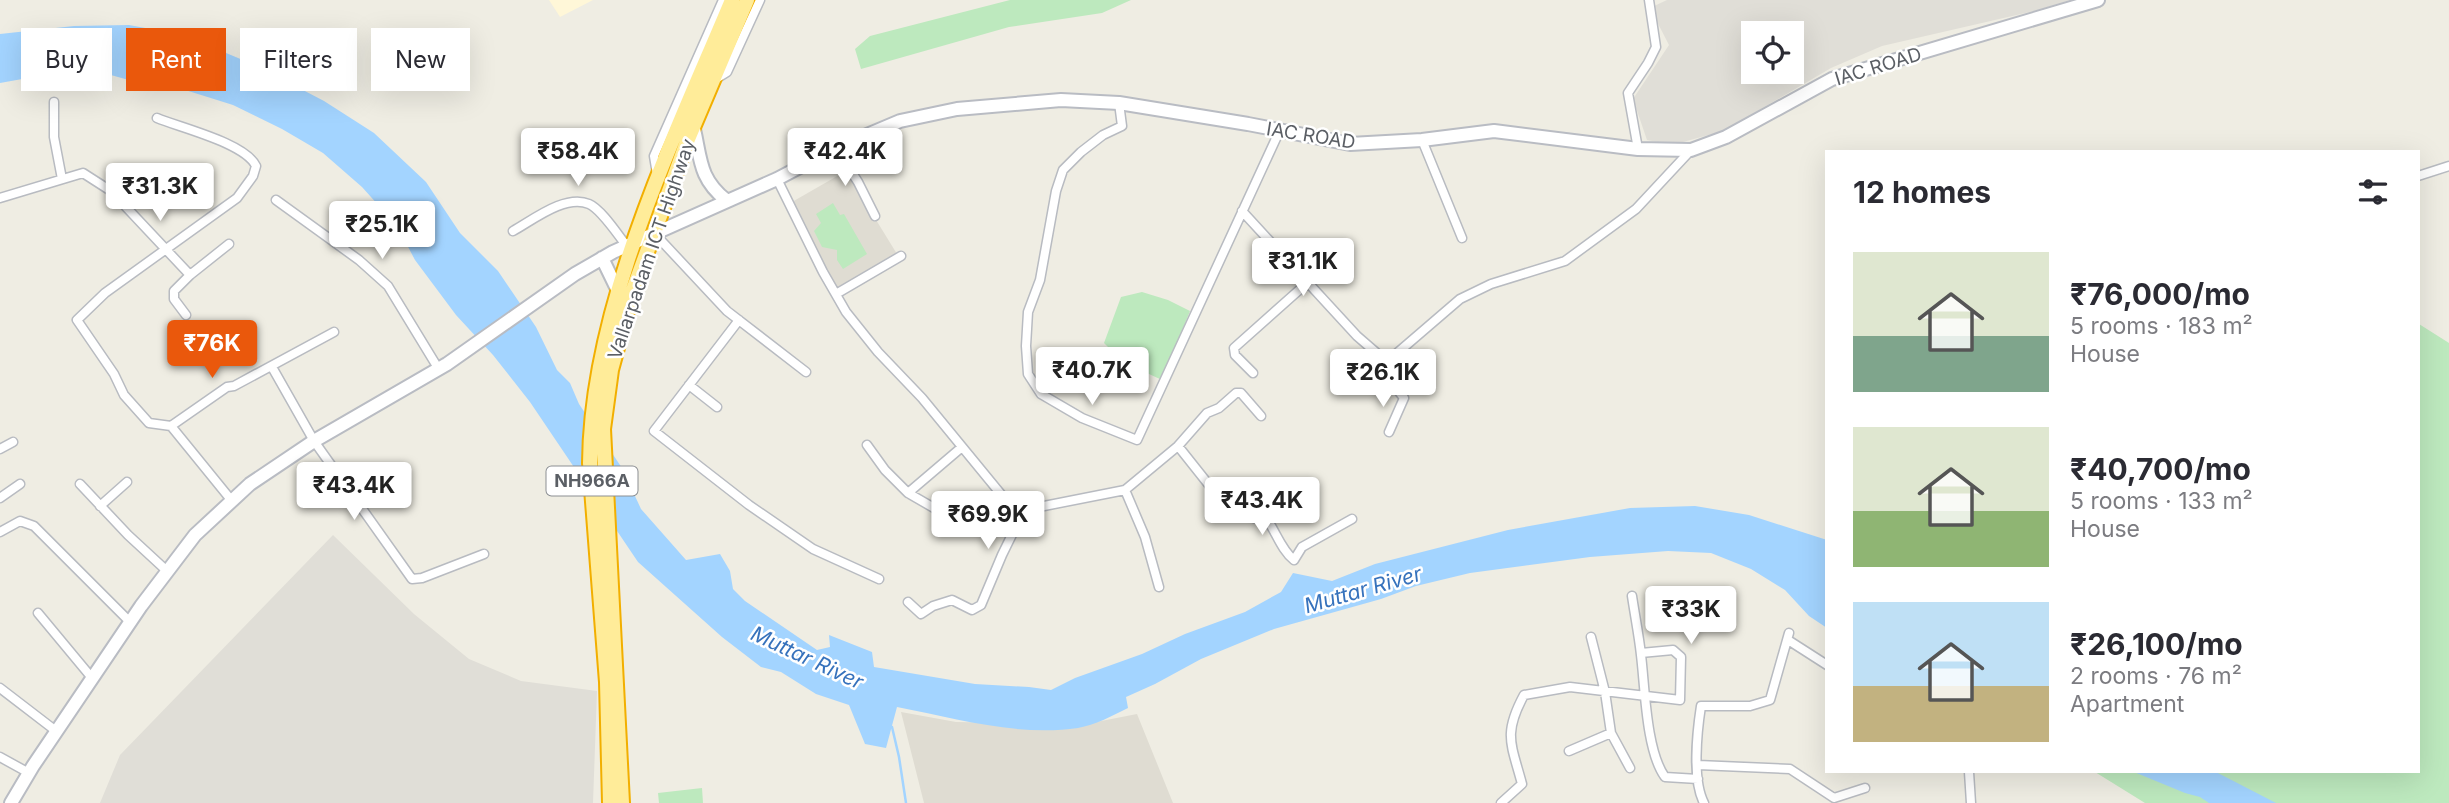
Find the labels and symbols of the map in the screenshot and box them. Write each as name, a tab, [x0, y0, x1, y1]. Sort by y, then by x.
street label: IAC ROAD	[1832, 42, 1924, 91]
street label: IAC ROAD	[1265, 117, 1357, 154]
pin: ₹58.4K	[521, 128, 635, 188]
pin: ₹42.4K	[788, 128, 902, 188]
street label: Vallarpadam ICT Highway	[603, 136, 700, 362]
pin: ₹31.3K	[103, 164, 217, 223]
pin: ₹25.1K	[325, 202, 439, 261]
pin: ₹31.1K	[1246, 238, 1360, 298]
pin: ₹76K	[171, 320, 253, 380]
pin: ₹40.7K	[1035, 348, 1149, 407]
pin: ₹26.1K	[1326, 350, 1440, 409]
pin: ₹43.4K	[297, 462, 411, 522]
road number: NH966A	[546, 466, 638, 495]
pin: ₹43.4K	[1205, 477, 1319, 537]
pin: ₹69.9K	[931, 491, 1045, 551]
water label: Muttar River	[1301, 561, 1426, 618]
pin: ₹33K	[1650, 586, 1732, 646]
water label: Muttar River	[747, 621, 868, 695]

